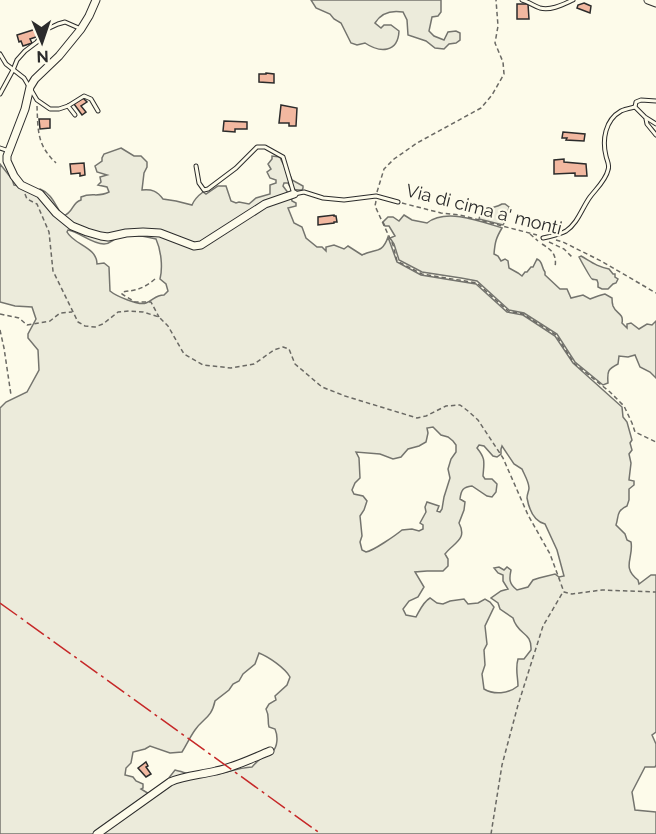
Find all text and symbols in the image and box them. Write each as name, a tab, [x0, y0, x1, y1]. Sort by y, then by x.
north arrow	[12, 12, 72, 72]
text: N	[36, 47, 49, 66]
street label: Via di cima a' monti	[404, 179, 564, 239]

